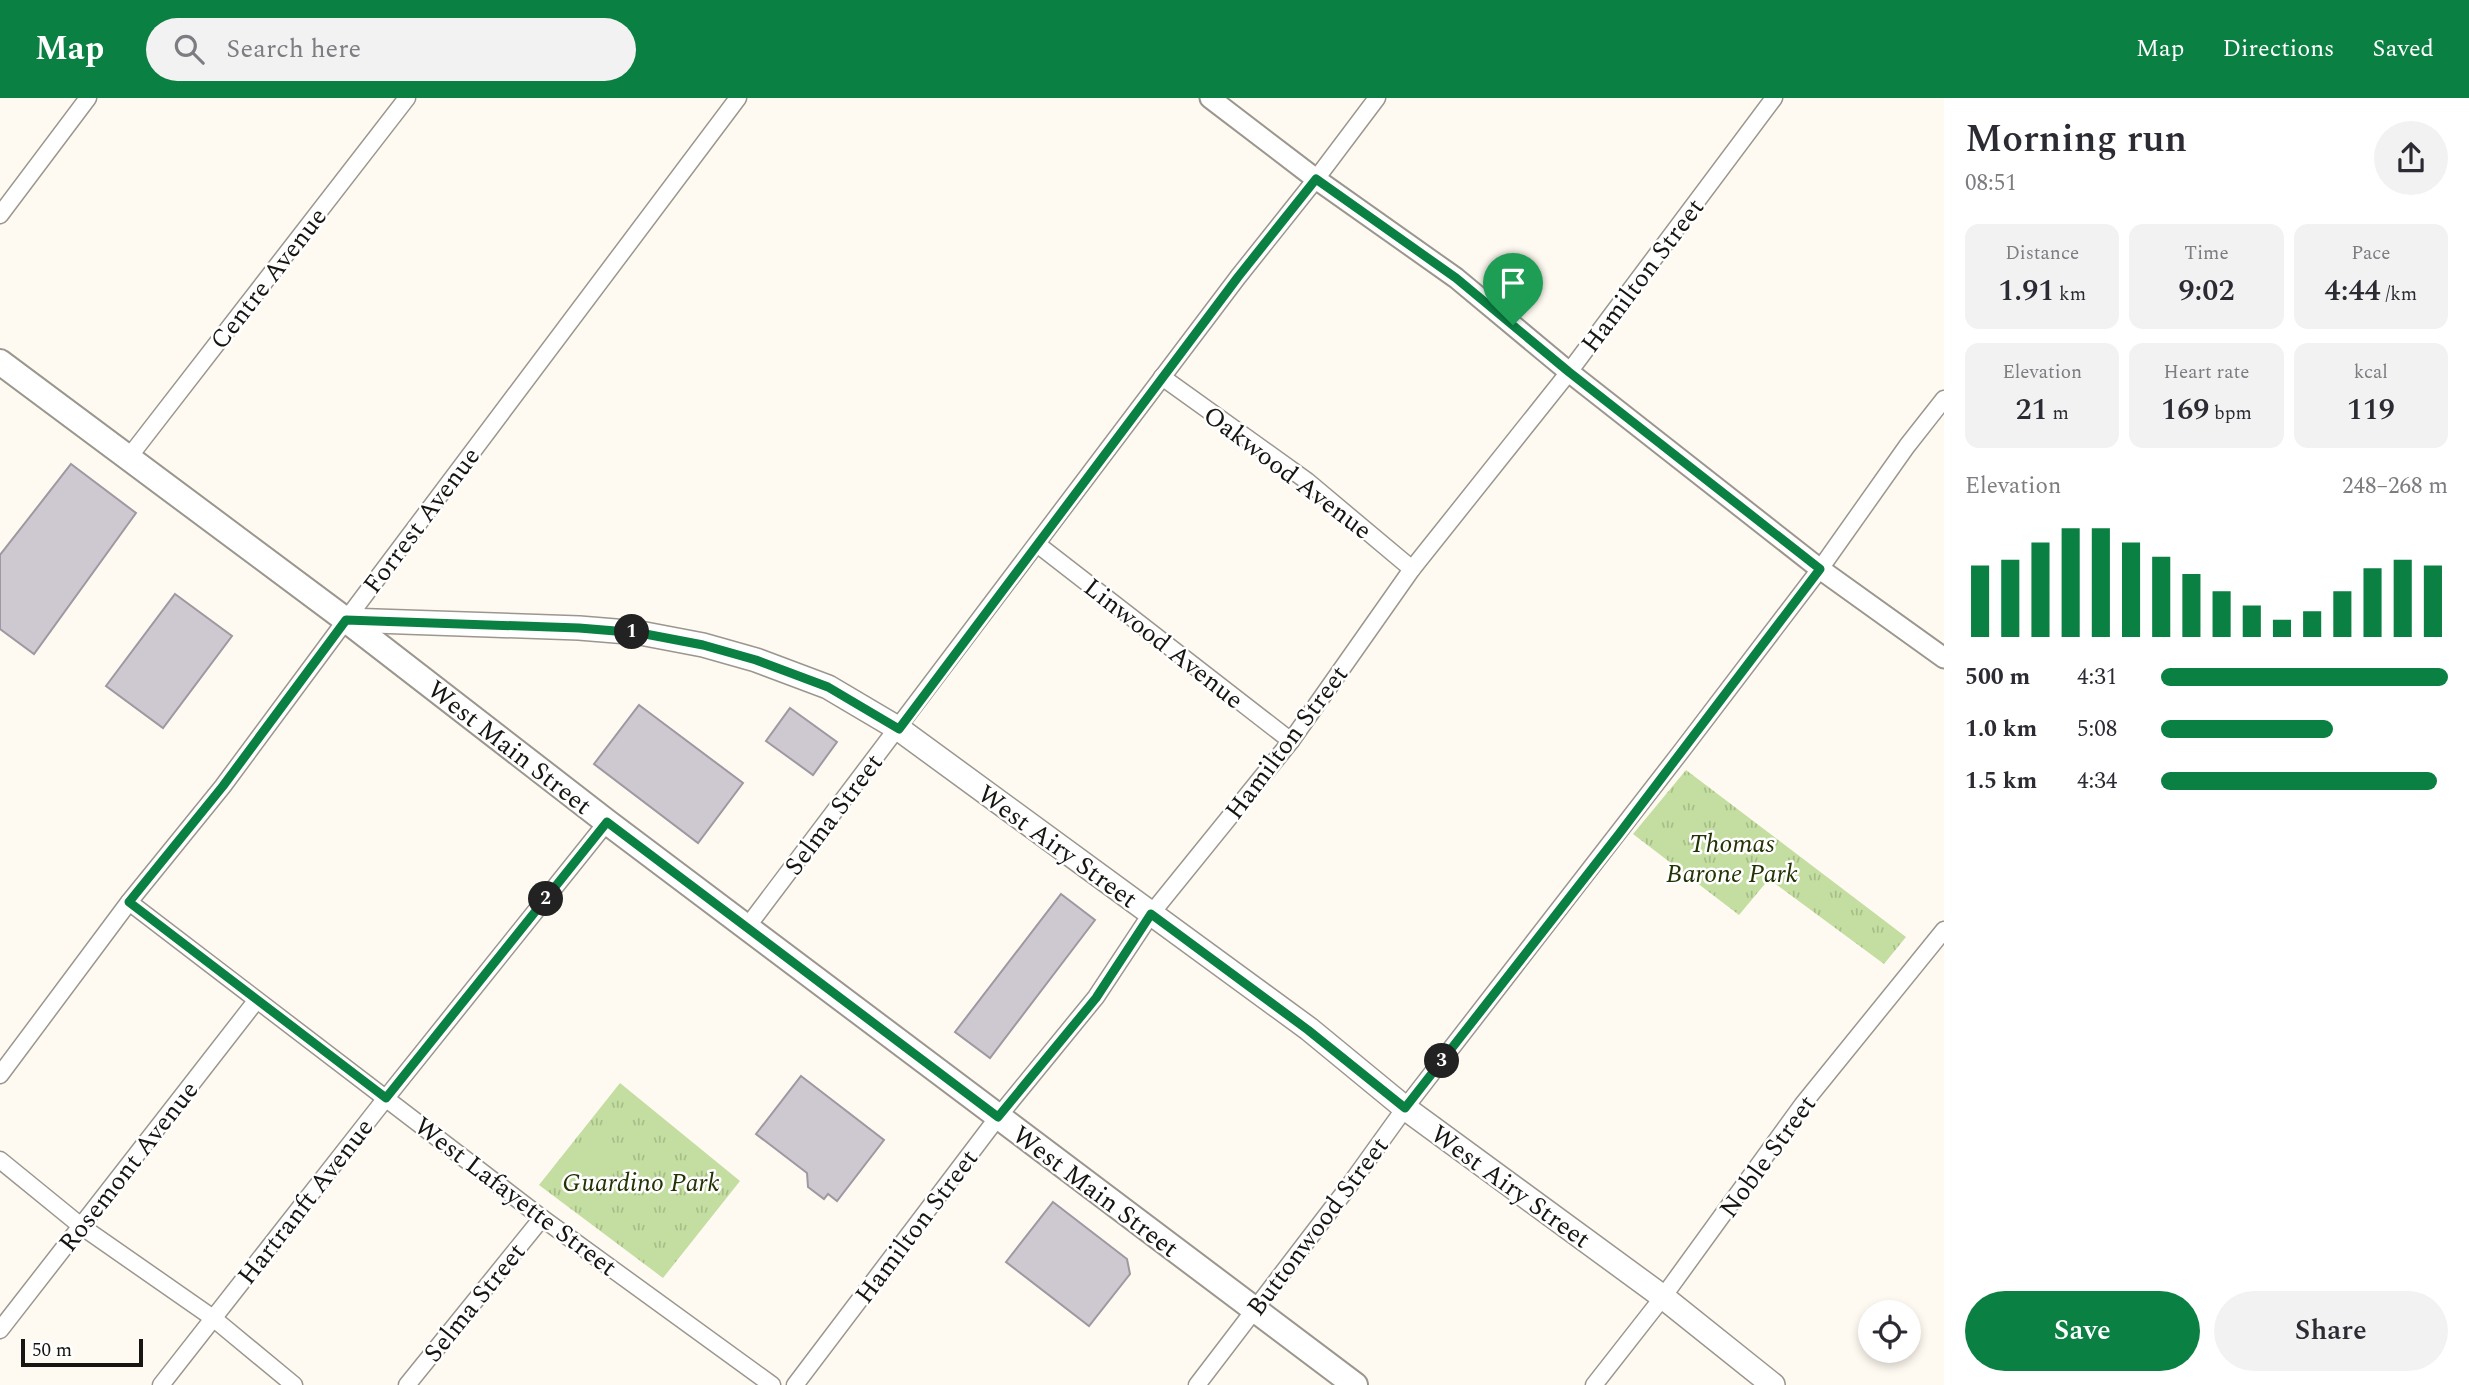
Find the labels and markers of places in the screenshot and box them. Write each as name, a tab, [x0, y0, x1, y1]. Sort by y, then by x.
pin	[1483, 253, 1543, 325]
pin: 1	[614, 614, 650, 650]
pin: 2	[528, 882, 564, 916]
pin: 3	[1424, 1044, 1460, 1079]

